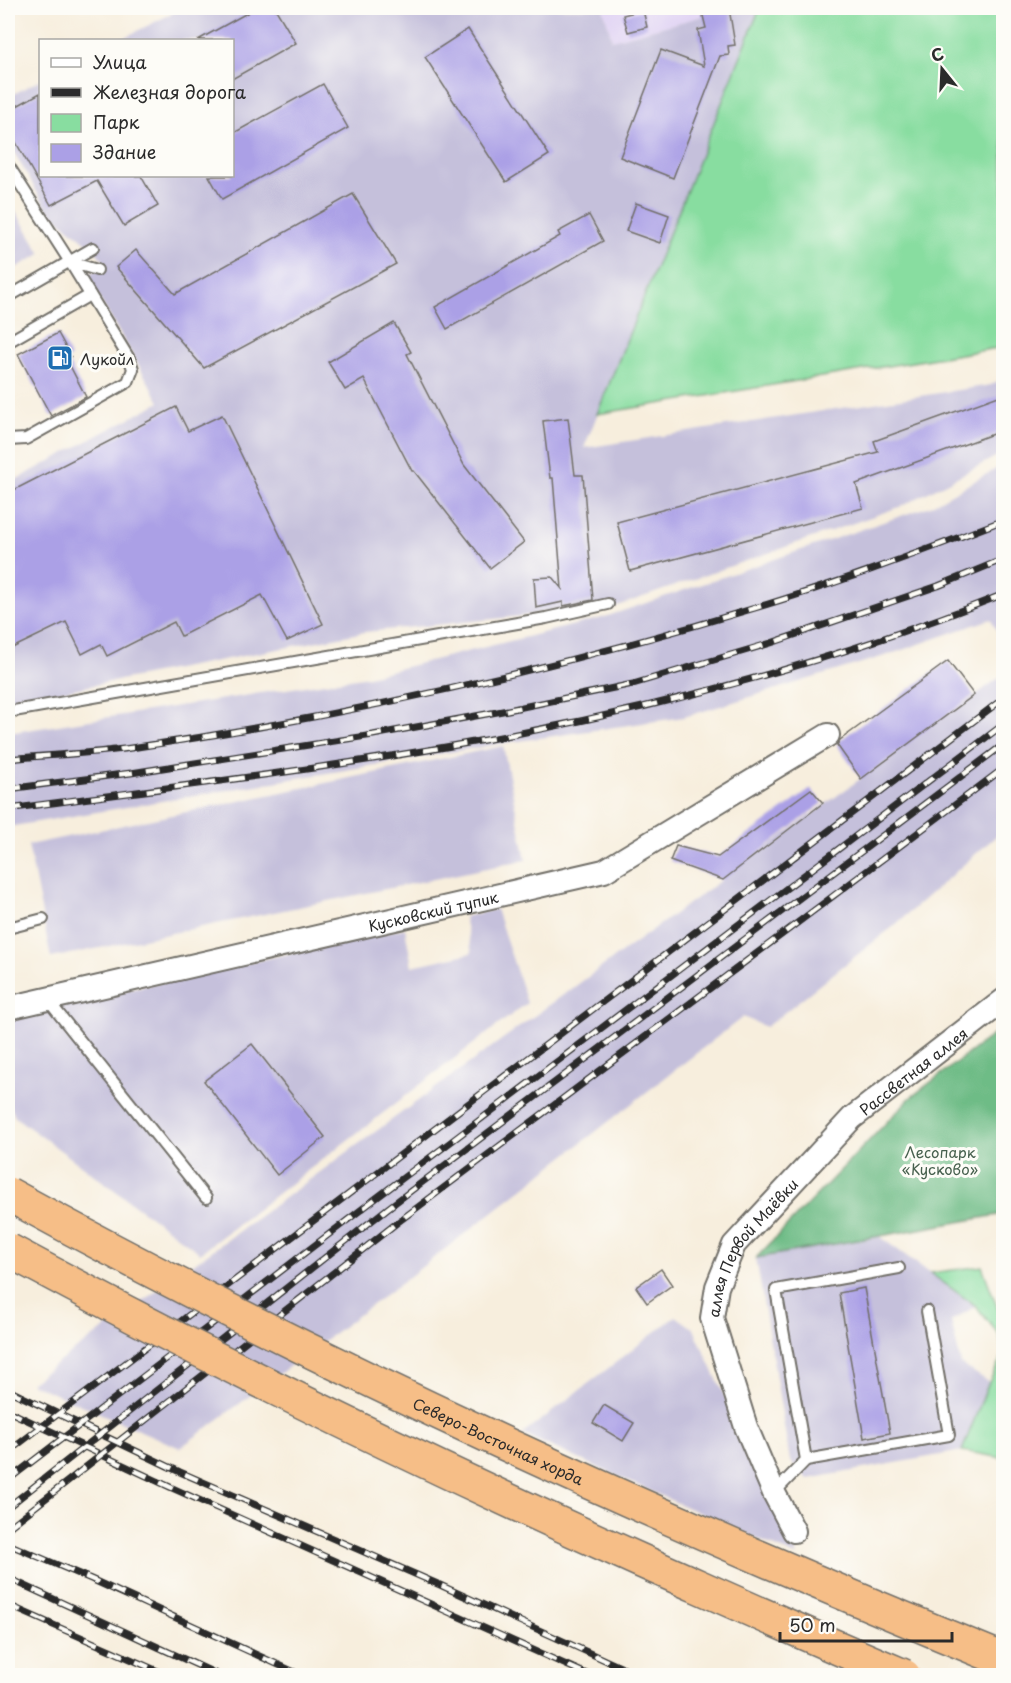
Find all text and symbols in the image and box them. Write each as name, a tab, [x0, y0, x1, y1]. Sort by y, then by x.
legend	[39, 39, 234, 177]
north arrow	[912, 39, 972, 99]
text: С	[928, 41, 946, 67]
text: Улица	[93, 48, 147, 75]
text: Железная дорога	[93, 78, 247, 105]
text: Парк	[93, 108, 140, 135]
text: Здание	[93, 138, 156, 165]
fuel station icon: Лукойл	[45, 343, 75, 373]
place label: Лукойл	[80, 347, 134, 370]
street label: Кусковский тупик	[366, 884, 500, 936]
street label: Рассветная аллея	[854, 1021, 972, 1120]
park label: Лесопарк «Кусково»	[902, 1140, 979, 1180]
street label: аллея Первой Маёвки	[701, 1172, 803, 1319]
street label: Северо-Восточная хорда	[409, 1391, 588, 1490]
scale bar	[780, 1605, 952, 1643]
text: 50 m	[789, 1611, 836, 1638]

